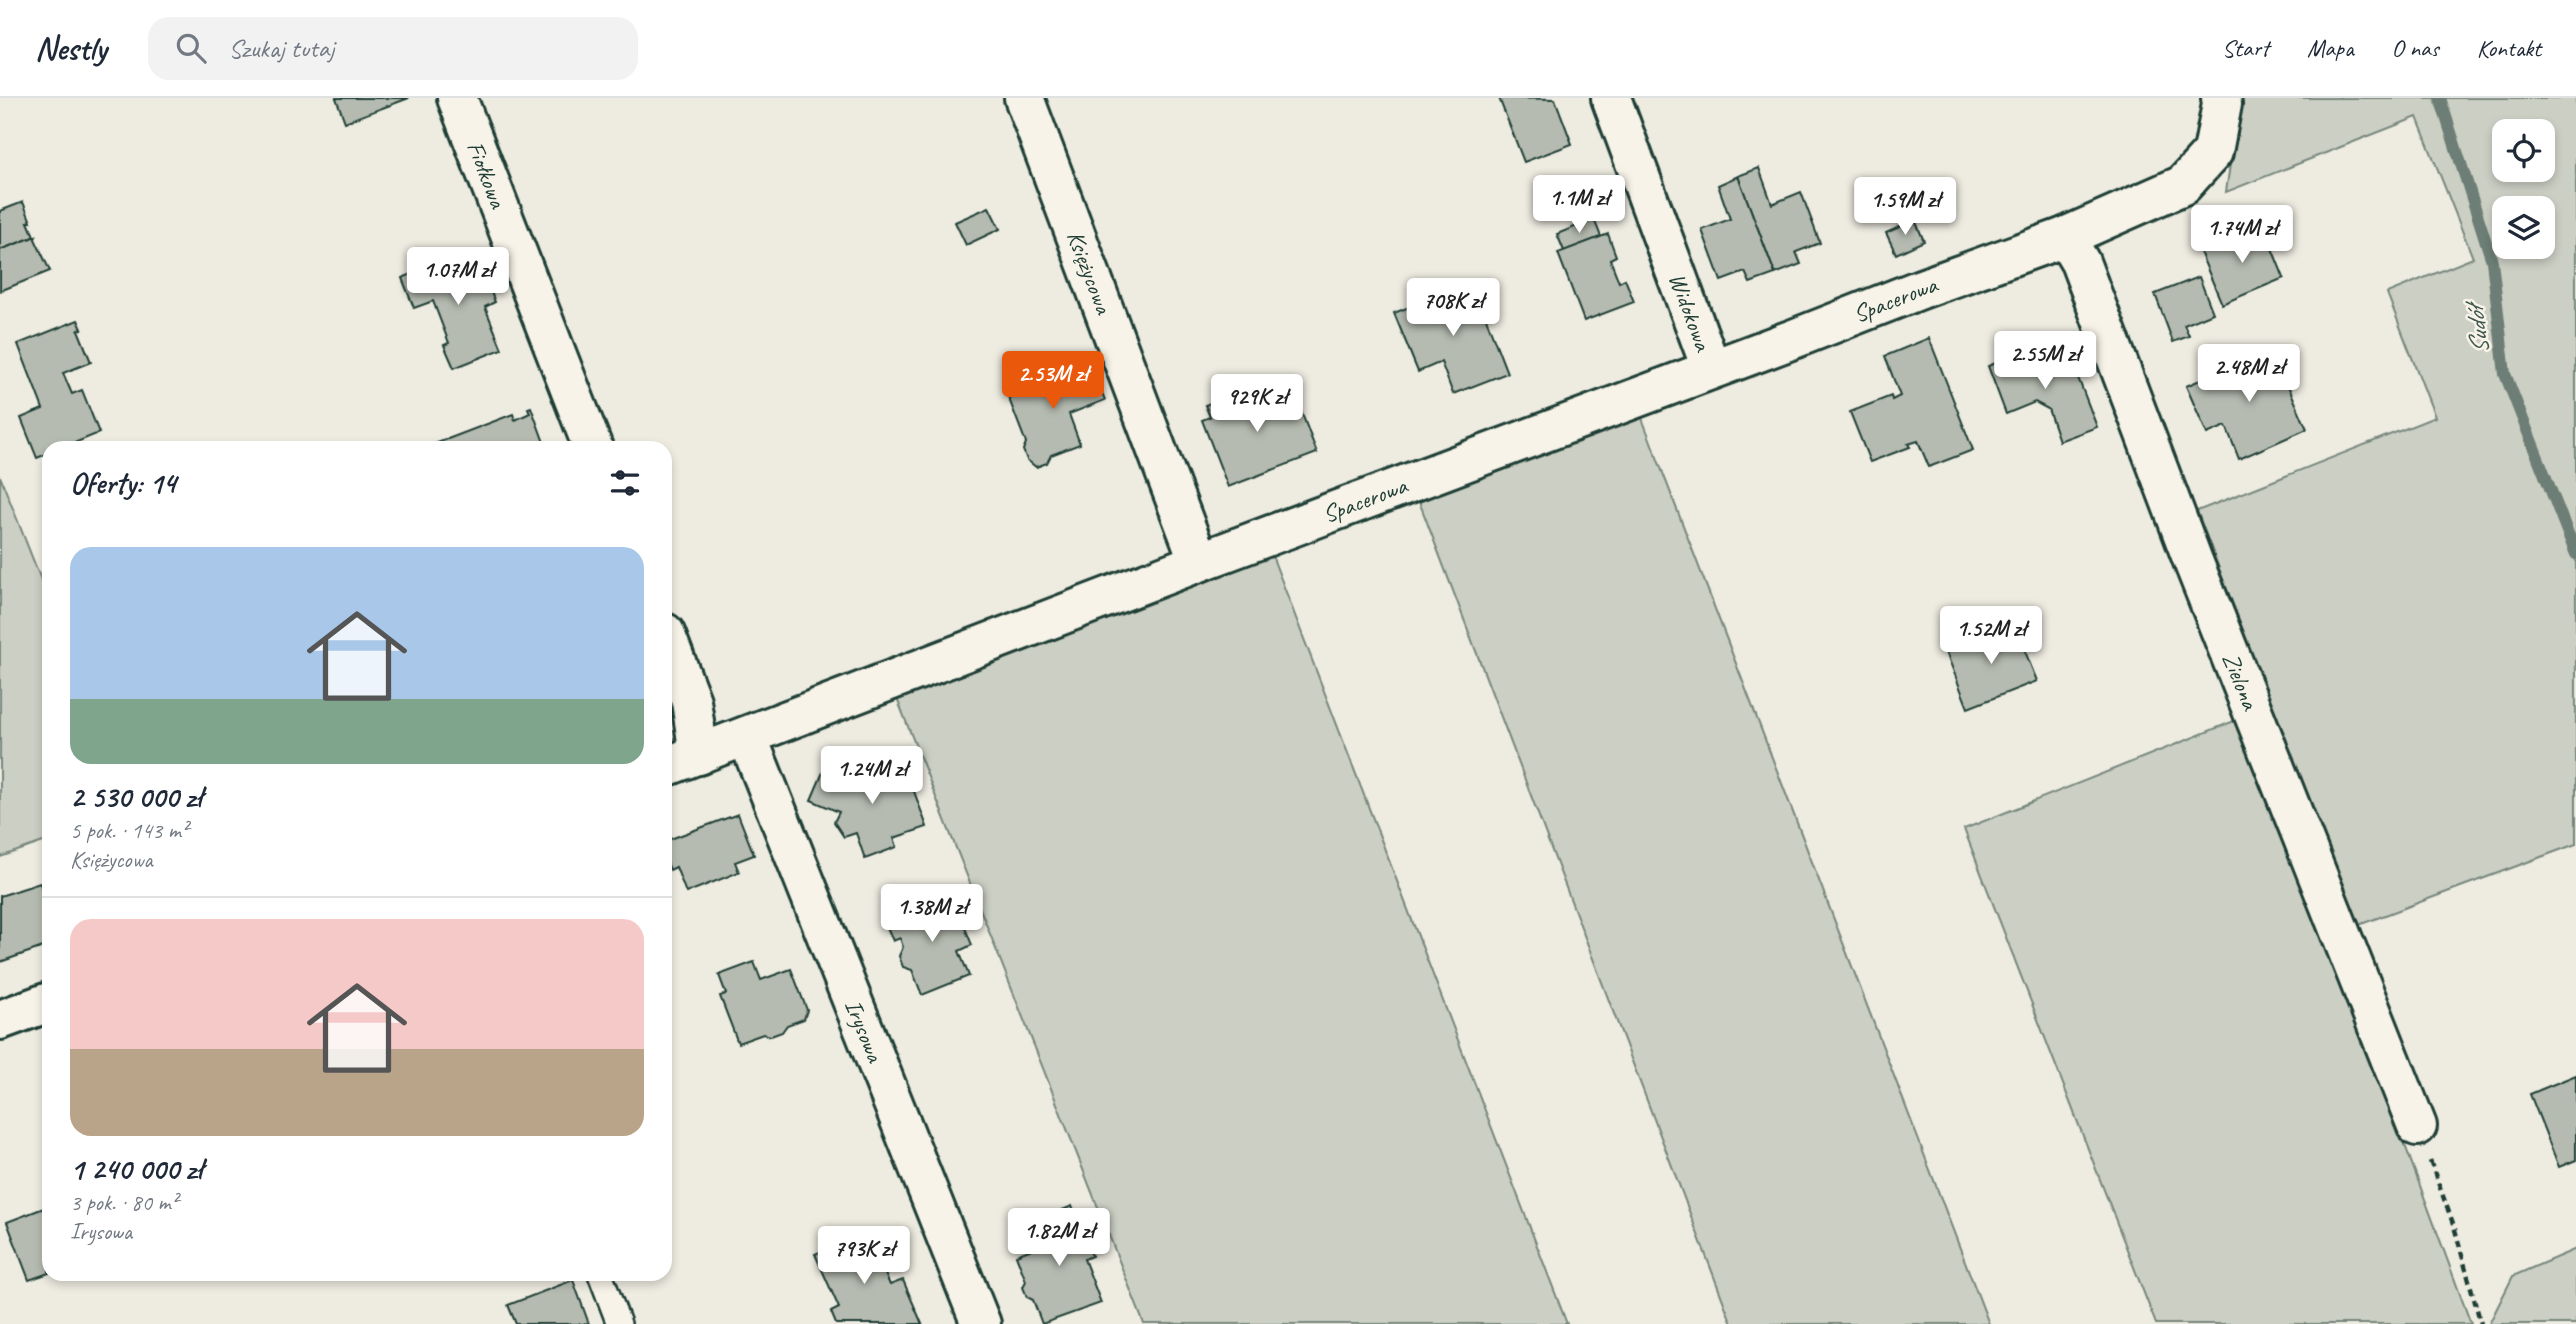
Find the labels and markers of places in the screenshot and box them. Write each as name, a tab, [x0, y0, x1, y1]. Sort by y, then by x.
pin: 1.1M zł	[1514, 176, 1644, 235]
pin: 1.59M zł	[1833, 178, 1977, 237]
pin: 1.74M zł	[2170, 206, 2314, 265]
pin: 1.07M zł	[386, 248, 530, 307]
pin: 708K zł	[1388, 278, 1518, 338]
pin: 2.55M zł	[1973, 331, 2117, 391]
pin: 2.48M zł	[2177, 344, 2321, 404]
pin: 2.53M zł	[981, 352, 1125, 411]
pin: 929K zł	[1192, 374, 1322, 434]
pin: 1.52M zł	[1919, 606, 2063, 666]
pin: 1.24M zł	[800, 746, 944, 806]
pin: 1.38M zł	[860, 884, 1004, 944]
pin: 1.82M zł	[987, 1208, 1131, 1268]
pin: 793K zł	[799, 1226, 929, 1286]

